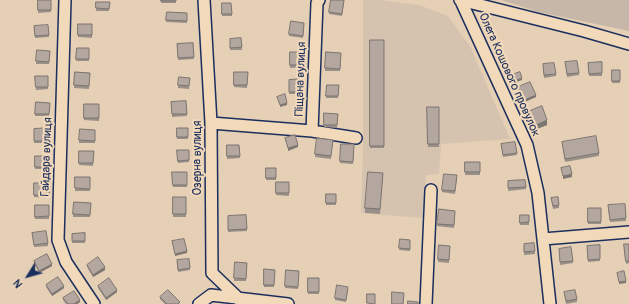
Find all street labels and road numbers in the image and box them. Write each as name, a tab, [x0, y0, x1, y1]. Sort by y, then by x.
street label: Олега Кошового провулок	[475, 11, 543, 139]
street label: Піщана вулиця	[293, 41, 309, 117]
street label: Гайдара вулиця	[38, 117, 56, 197]
street label: Озерна вулиця	[191, 121, 205, 195]

